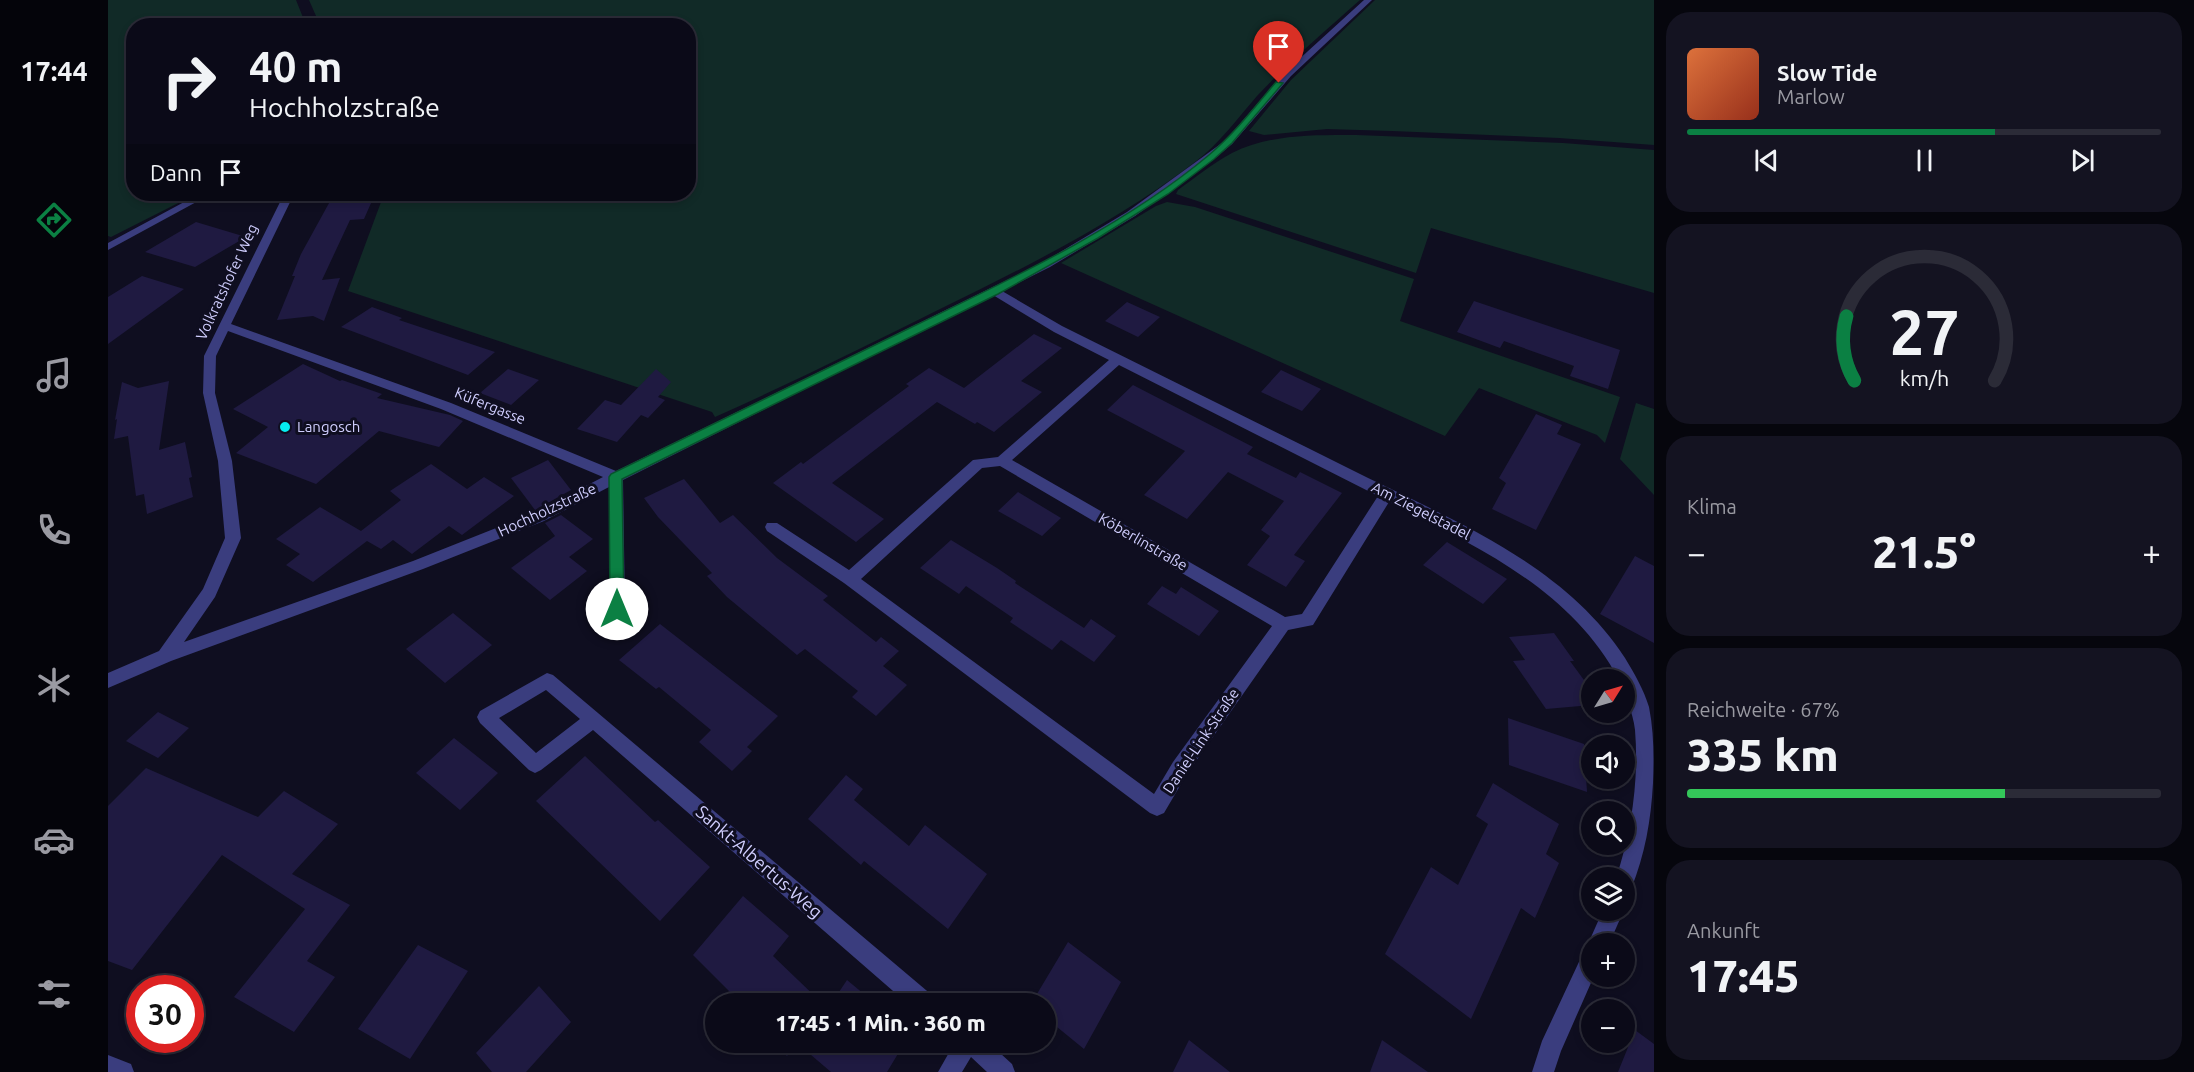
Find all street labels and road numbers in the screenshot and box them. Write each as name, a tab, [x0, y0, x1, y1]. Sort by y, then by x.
street label: Volkratshofer Weg	[192, 221, 261, 342]
street label: Küfergasse	[452, 384, 528, 427]
street label: Am Ziegelstadel	[1369, 478, 1474, 543]
street label: Hochholzstraße	[495, 479, 598, 540]
street label: Köberlinstraße	[1096, 509, 1191, 574]
street label: Daniel-Link-Straße	[1159, 685, 1242, 796]
street label: Sankt-Albertus-Weg	[692, 801, 827, 921]

